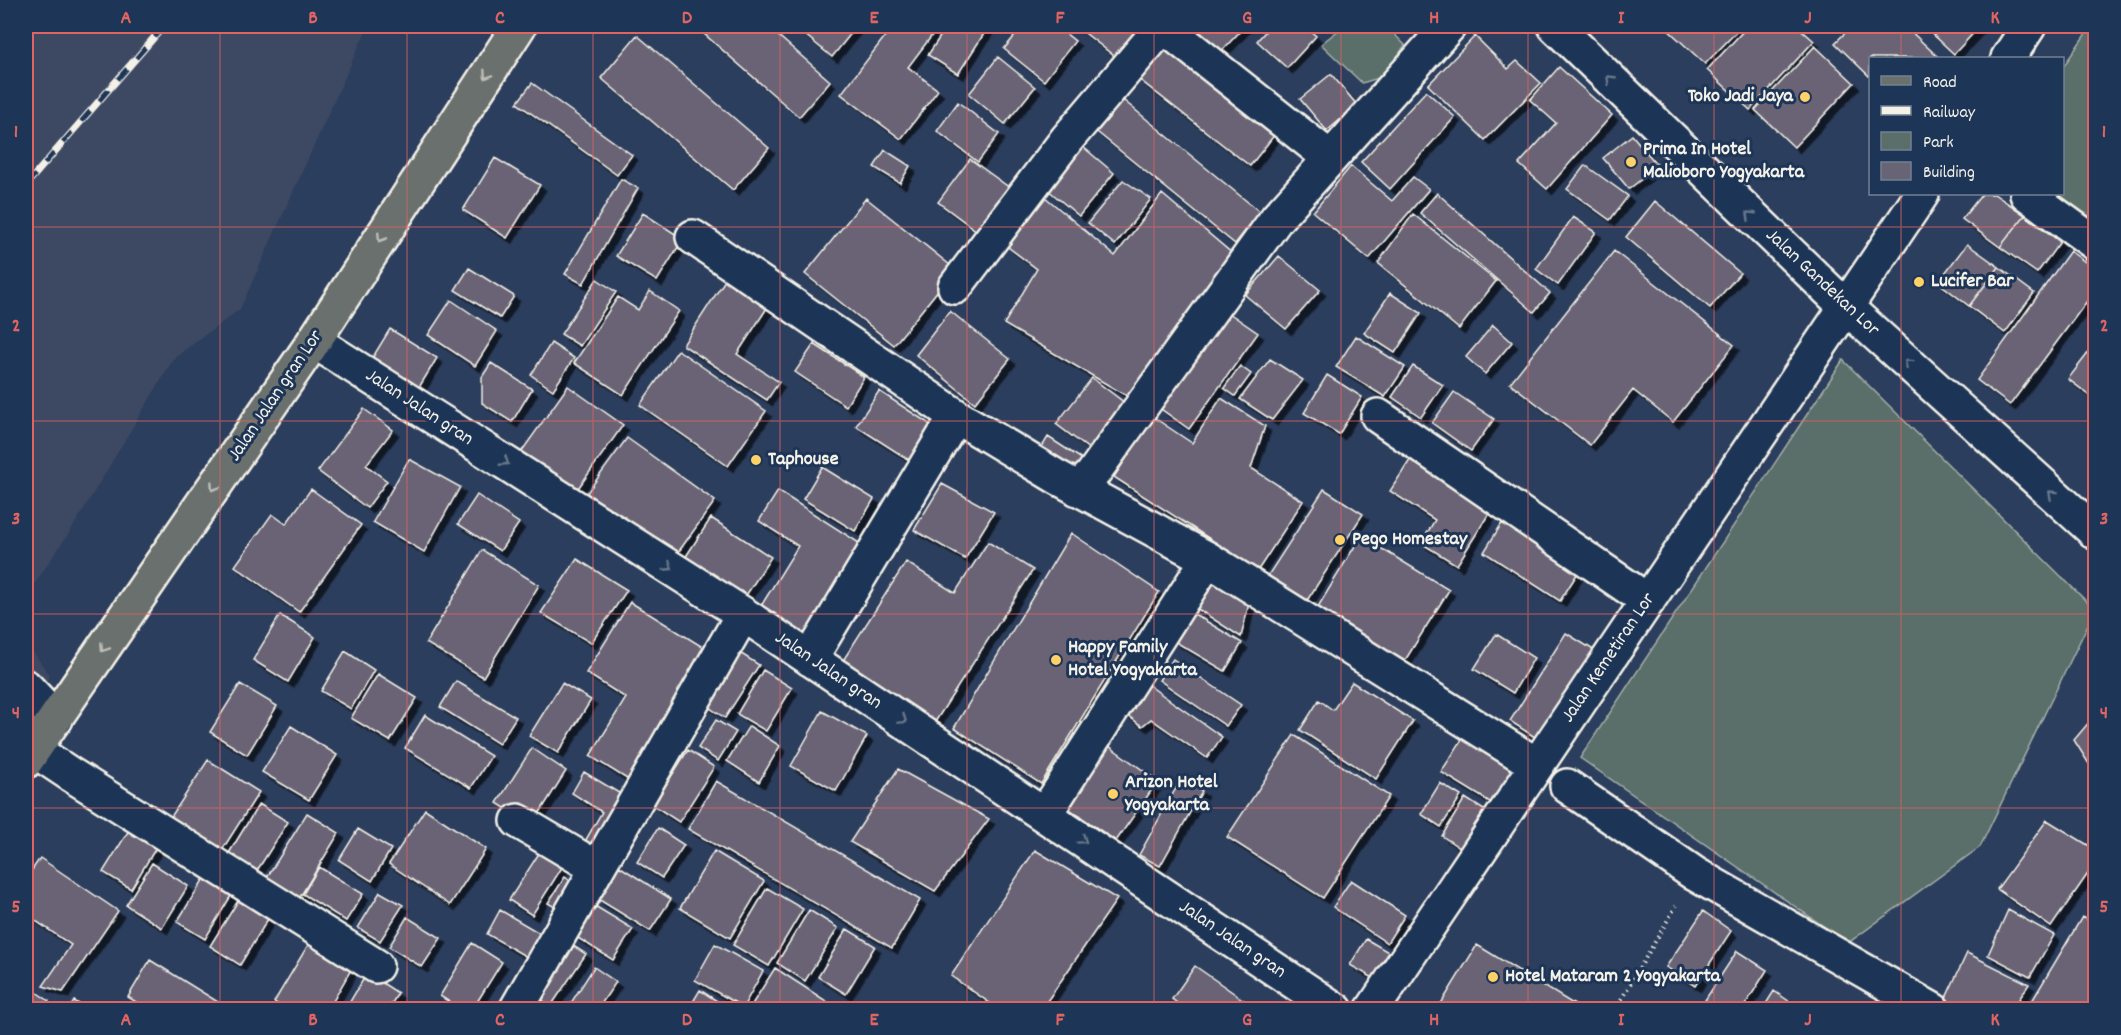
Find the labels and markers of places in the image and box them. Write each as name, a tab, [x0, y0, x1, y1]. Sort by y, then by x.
place label: Toko Jadi Jaya	[1688, 83, 1794, 111]
marker: Toko Jadi Jaya	[1798, 90, 1812, 104]
place label: Prima In Hotel Malioboro Yogyakarta	[1643, 136, 1805, 187]
marker: Prima In Hotel Malioboro Yogyakarta	[1624, 155, 1638, 169]
place label: Lucifer Bar	[1931, 268, 2014, 296]
marker: Lucifer Bar	[1912, 275, 1926, 289]
place label: Taphouse	[768, 446, 839, 474]
marker: Taphouse	[749, 453, 763, 467]
place label: Pego Homestay	[1352, 526, 1468, 554]
marker: Pego Homestay	[1333, 533, 1347, 547]
place label: Happy Family Hotel Yogyakarta	[1068, 634, 1197, 685]
marker: Happy Family Hotel Yogyakarta	[1049, 653, 1063, 667]
place label: Arizon Hotel Yogyakarta	[1124, 769, 1218, 820]
marker: Arizon Hotel Yogyakarta	[1106, 787, 1120, 801]
place label: Hotel Mataram 2 Yogyakarta	[1505, 963, 1721, 991]
marker: Hotel Mataram 2 Yogyakarta	[1486, 970, 1500, 984]

